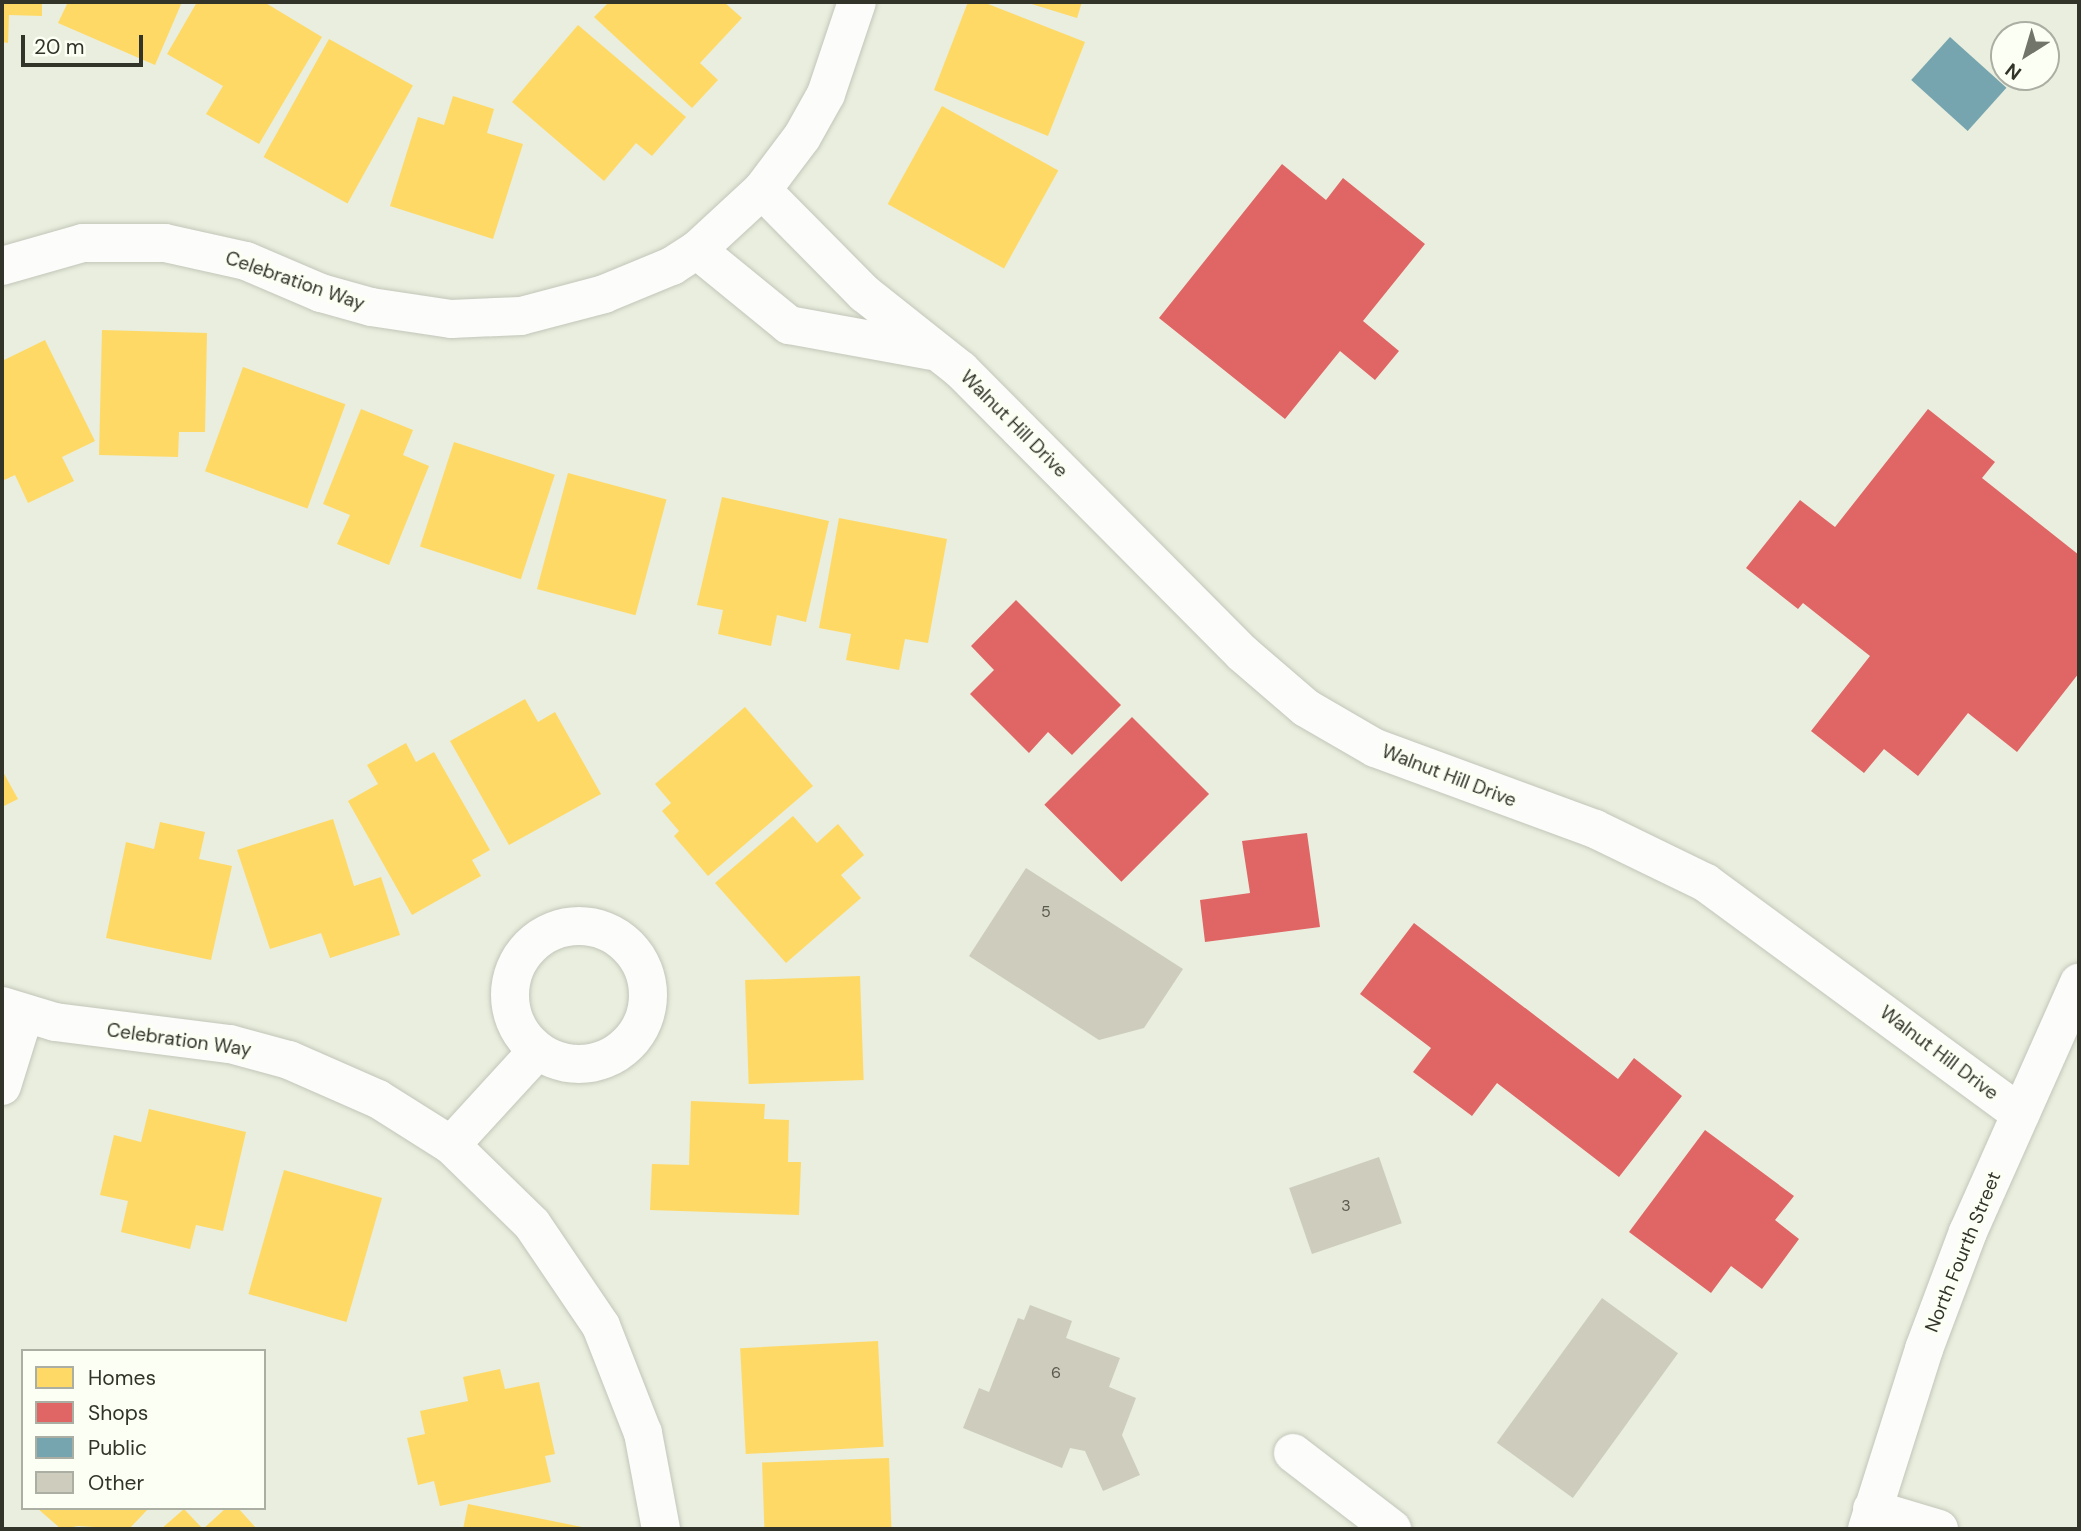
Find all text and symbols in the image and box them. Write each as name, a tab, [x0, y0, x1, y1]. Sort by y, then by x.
scale bar	[24, 21, 147, 65]
north arrow	[1990, 21, 2060, 91]
text: 20 m	[34, 33, 85, 61]
text: N	[2000, 57, 2026, 86]
street label: Celebration Way	[222, 246, 368, 316]
street label: Walnut Hill Drive	[956, 366, 1072, 482]
street label: Walnut Hill Drive	[1378, 740, 1520, 812]
house number: 5	[1041, 902, 1051, 922]
street label: Walnut Hill Drive	[1875, 1001, 2003, 1105]
street label: Celebration Way	[105, 1019, 253, 1061]
street label: North Fourth Street	[1920, 1168, 2006, 1336]
house number: 3	[1341, 1196, 1351, 1216]
legend	[21, 1349, 266, 1510]
house number: 6	[1051, 1363, 1061, 1383]
text: Homes	[88, 1364, 156, 1392]
text: Shops	[88, 1399, 148, 1427]
text: Public	[88, 1434, 147, 1462]
text: Other	[88, 1469, 144, 1497]

